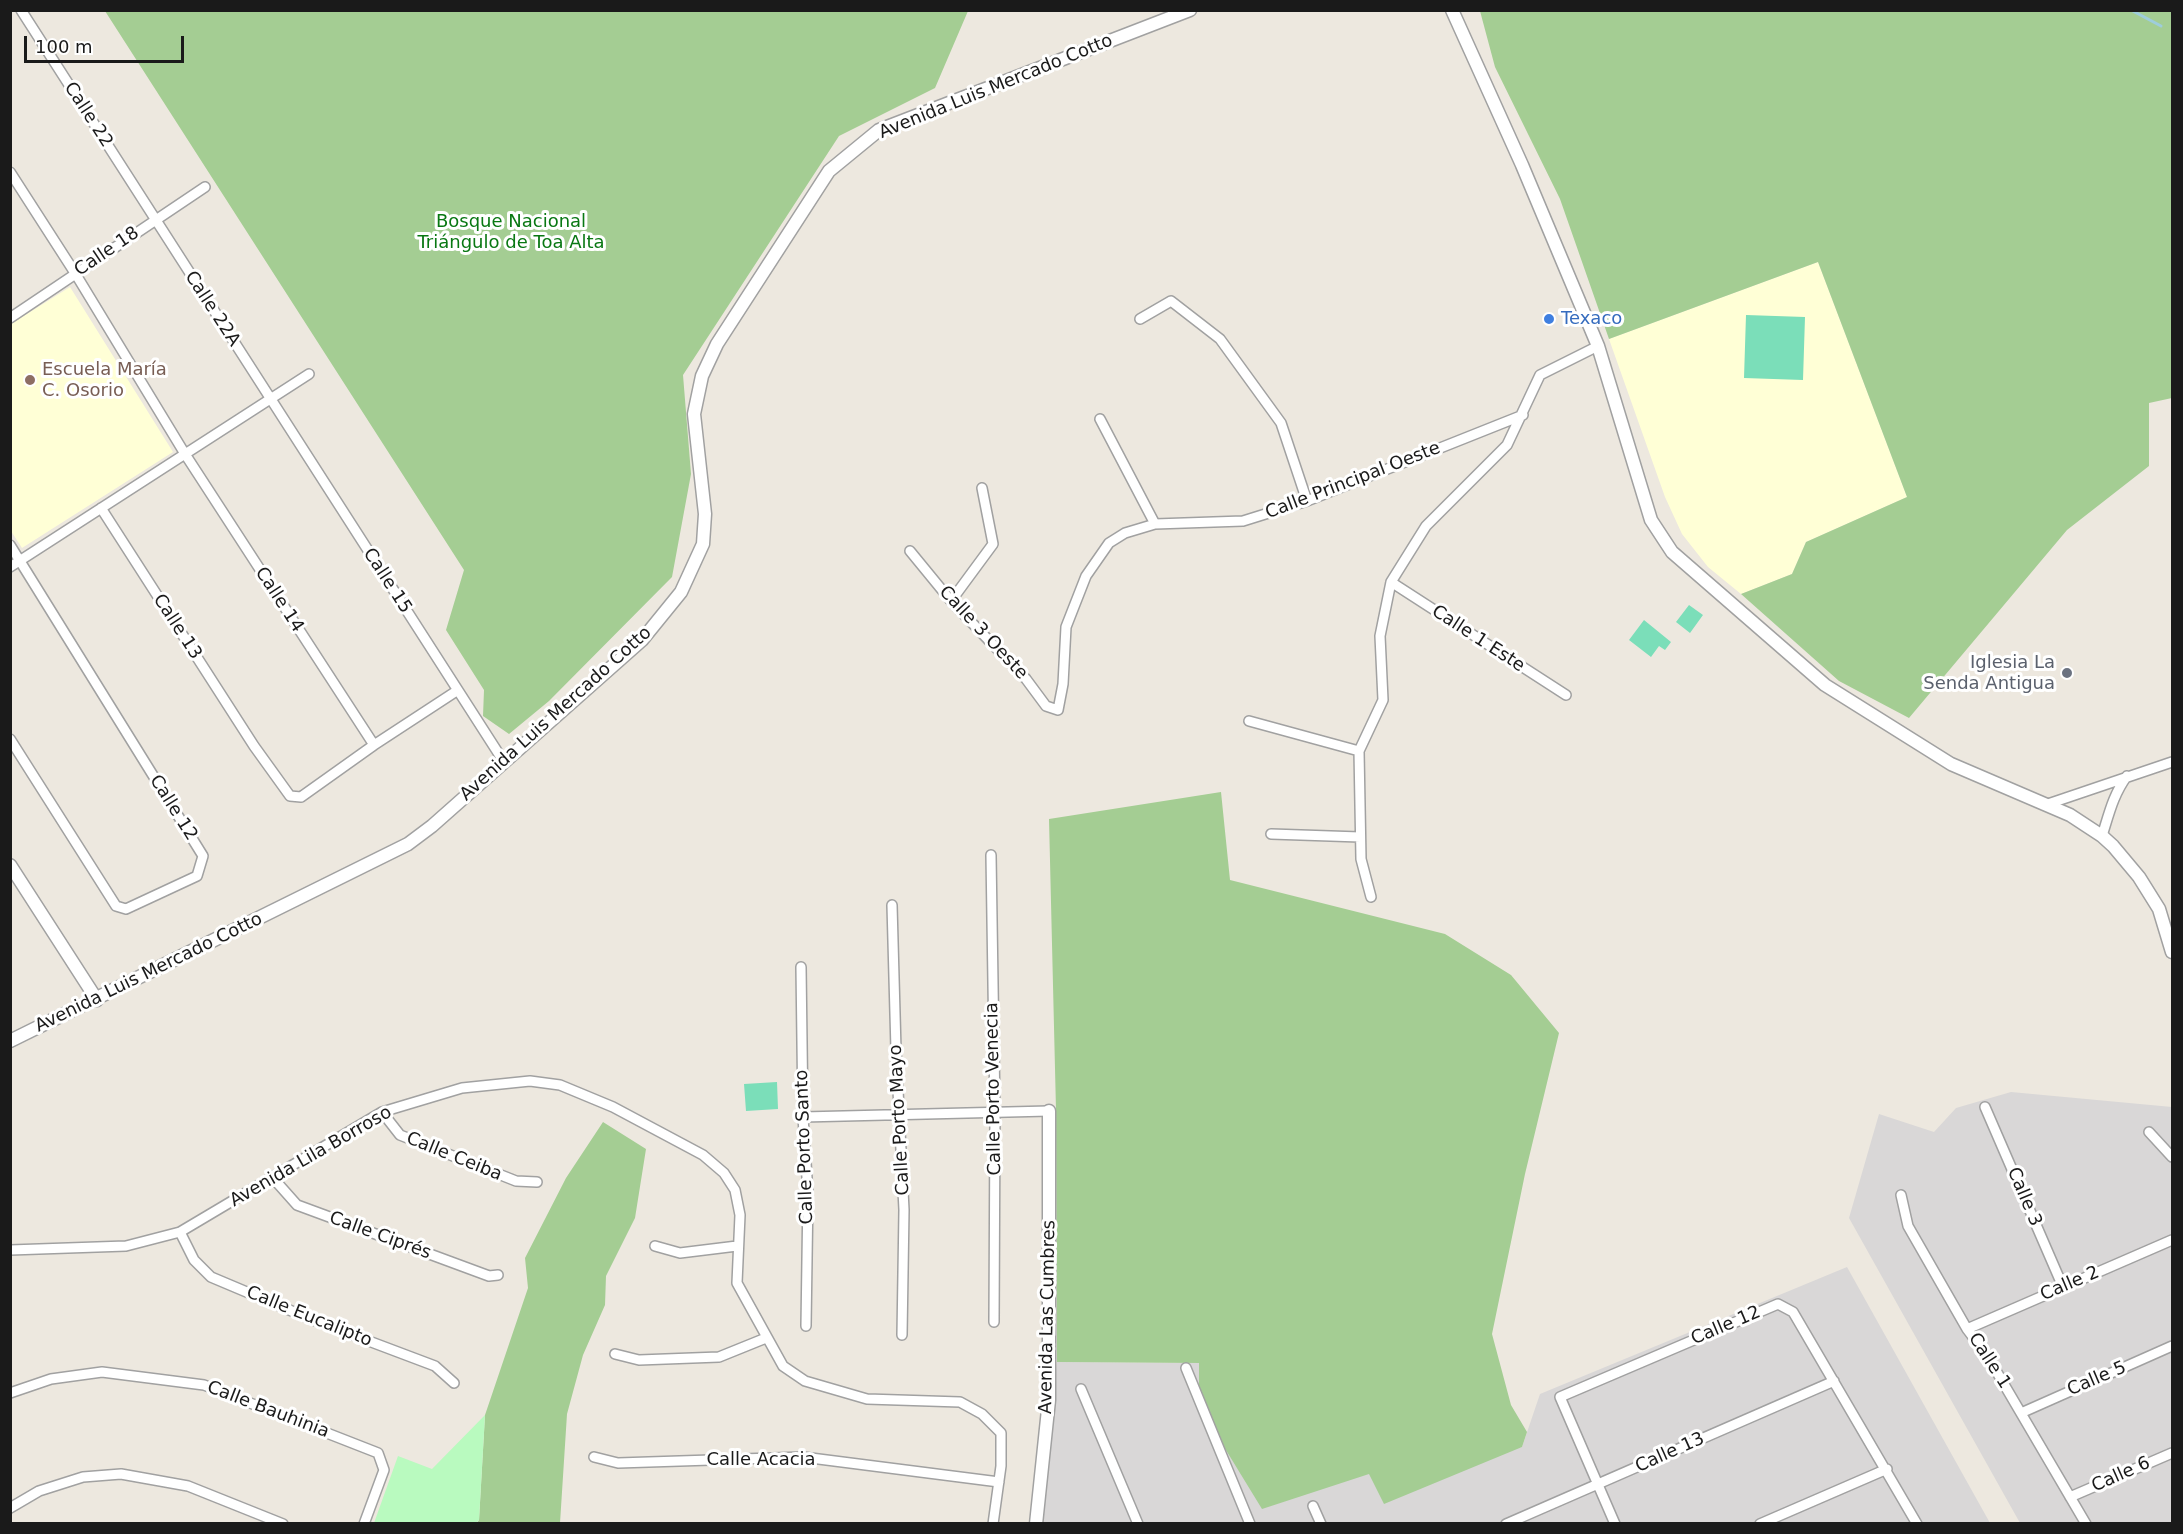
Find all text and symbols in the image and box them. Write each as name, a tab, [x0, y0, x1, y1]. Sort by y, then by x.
scale bar	[27, 24, 188, 62]
street label: Avenida Luis Mercado Cotto	[876, 30, 1116, 144]
text: 100 m	[35, 36, 93, 57]
street label: Calle 22	[59, 78, 117, 152]
park label: Bosque Nacional Triángulo de Toa Alta	[417, 211, 605, 254]
street label: Calle 18	[71, 223, 143, 281]
street label: Calle 22A	[180, 267, 244, 351]
place label: Texaco	[1561, 308, 1622, 330]
marker: Texaco	[1542, 312, 1556, 326]
place label: Escuela María C. Osorio	[42, 359, 167, 401]
marker: Escuela María C. Osorio	[23, 373, 37, 387]
street label: Calle Principal Oeste	[1263, 438, 1443, 524]
street label: Calle 15	[358, 544, 416, 618]
street label: Calle 14	[250, 563, 308, 637]
street label: Calle 3 Oeste	[934, 582, 1032, 684]
street label: Calle 13	[148, 590, 206, 664]
street label: Calle 1 Este	[1427, 601, 1529, 677]
street label: Avenida Luis Mercado Cotto	[456, 622, 656, 806]
place label: Iglesia La Senda Antigua	[1923, 652, 2055, 694]
marker: Iglesia La Senda Antigua	[2060, 666, 2074, 680]
street label: Calle 12	[144, 771, 202, 845]
street label: Avenida Luis Mercado Cotto	[32, 908, 266, 1038]
street label: Calle Porto Venecia	[982, 1002, 1006, 1176]
street label: Calle Porto Mayo	[885, 1044, 915, 1196]
street label: Calle Porto Santo	[792, 1069, 818, 1225]
street label: Avenida Lila Borroso	[226, 1102, 396, 1212]
street label: Calle Ceiba	[403, 1128, 505, 1186]
street label: Calle 3	[2002, 1164, 2046, 1230]
street label: Calle Ciprés	[326, 1208, 434, 1264]
street label: Avenida Las Cumbres	[1036, 1220, 1060, 1414]
street label: Calle 2	[2037, 1262, 2103, 1306]
street label: Calle Eucalipto	[243, 1282, 375, 1352]
street label: Calle 12	[1688, 1302, 1764, 1350]
street label: Calle 1	[1963, 1329, 2015, 1393]
street label: Calle 5	[2064, 1357, 2130, 1401]
street label: Calle Bauhinia	[204, 1377, 332, 1443]
street label: Calle 13	[1632, 1428, 1708, 1478]
street label: Calle Acacia	[706, 1449, 816, 1471]
street label: Calle 6	[2088, 1453, 2154, 1497]

